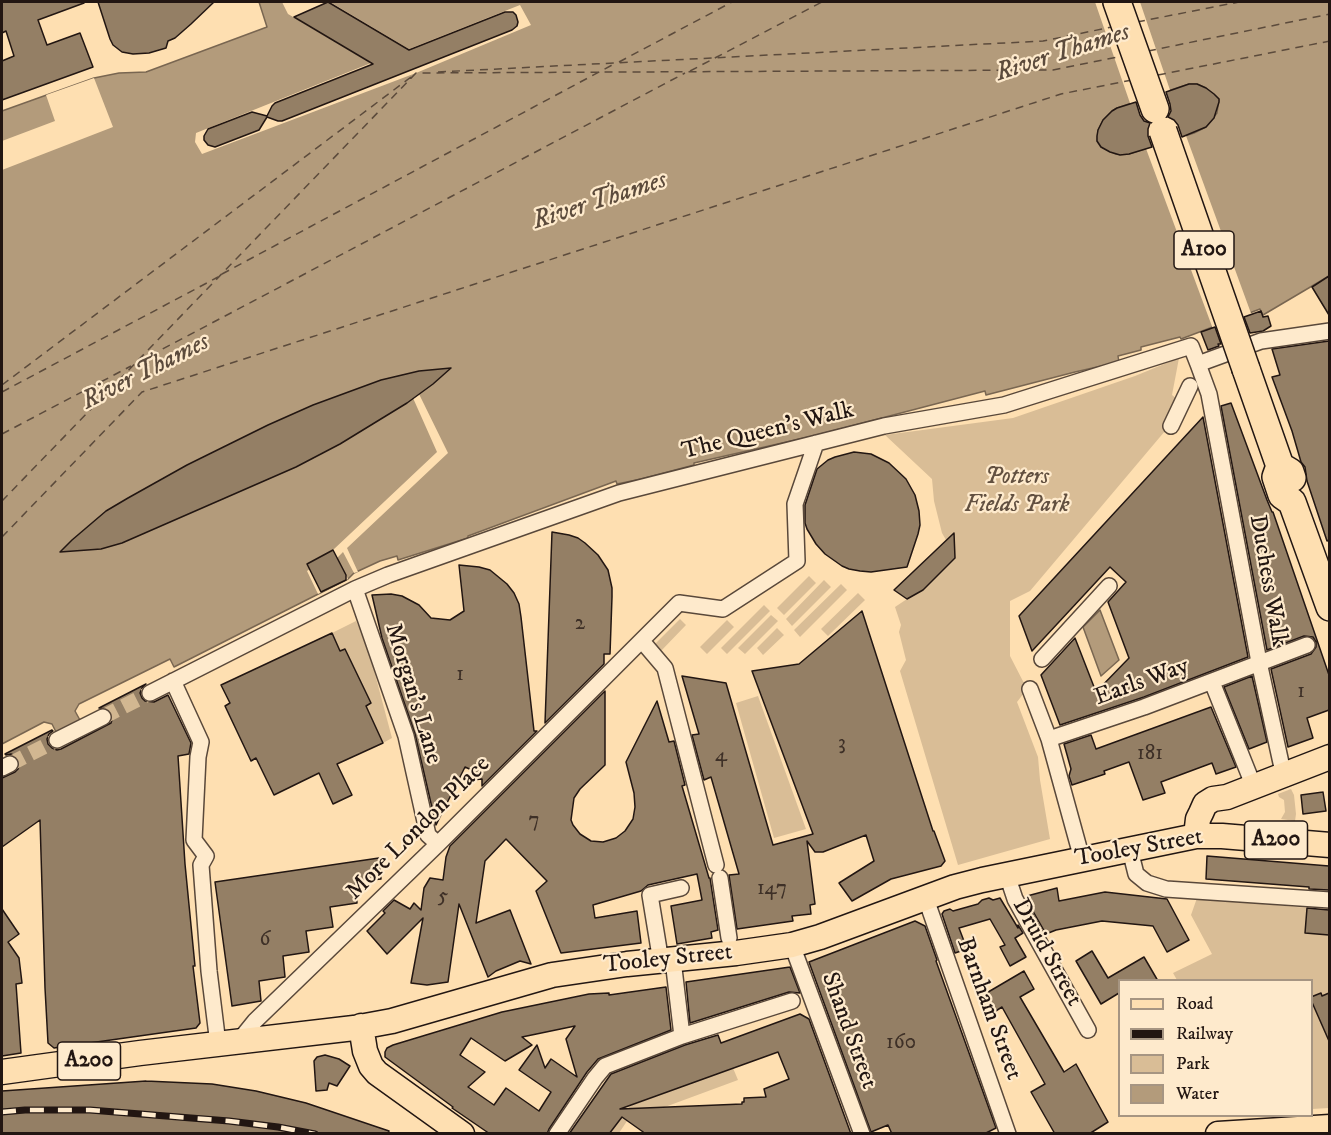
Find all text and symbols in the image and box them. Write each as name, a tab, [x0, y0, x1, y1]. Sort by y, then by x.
water label: River Thames	[992, 18, 1134, 90]
water label: River Thames	[529, 166, 671, 238]
road number: A100	[1174, 231, 1234, 269]
water label: River Thames	[77, 328, 215, 418]
street label: The Queen's Walk	[679, 397, 857, 467]
park label: Potters Fields Park	[964, 464, 1070, 520]
street label: Duchess Walk	[1241, 513, 1293, 649]
house number: 2	[575, 612, 585, 638]
street label: Morgan's Lane	[377, 620, 447, 768]
street label: Earls Way	[1091, 653, 1193, 713]
house number: 1	[456, 663, 464, 689]
house number: 1	[1297, 680, 1305, 706]
house number: 3	[838, 732, 846, 758]
house number: 181	[1137, 742, 1163, 768]
house number: 4	[715, 744, 727, 770]
street label: More London Place	[341, 751, 497, 907]
house number: 7	[528, 809, 540, 835]
road number: A200	[1244, 821, 1308, 859]
street label: Tooley Street	[1073, 824, 1205, 874]
house number: 147	[757, 877, 787, 903]
house number: 5	[438, 885, 448, 911]
street label: Druid Street	[1005, 894, 1087, 1012]
house number: 6	[260, 928, 270, 954]
street label: Barnham Street	[949, 934, 1027, 1084]
street label: Tooley Street	[602, 939, 734, 981]
street label: Shand Street	[814, 969, 882, 1093]
legend	[1118, 979, 1313, 1117]
text: Road	[1176, 993, 1213, 1015]
text: Railway	[1176, 1023, 1233, 1045]
house number: 160	[886, 1031, 916, 1057]
road number: A200	[58, 1042, 121, 1080]
text: Park	[1176, 1053, 1210, 1075]
text: Water	[1176, 1083, 1219, 1105]

